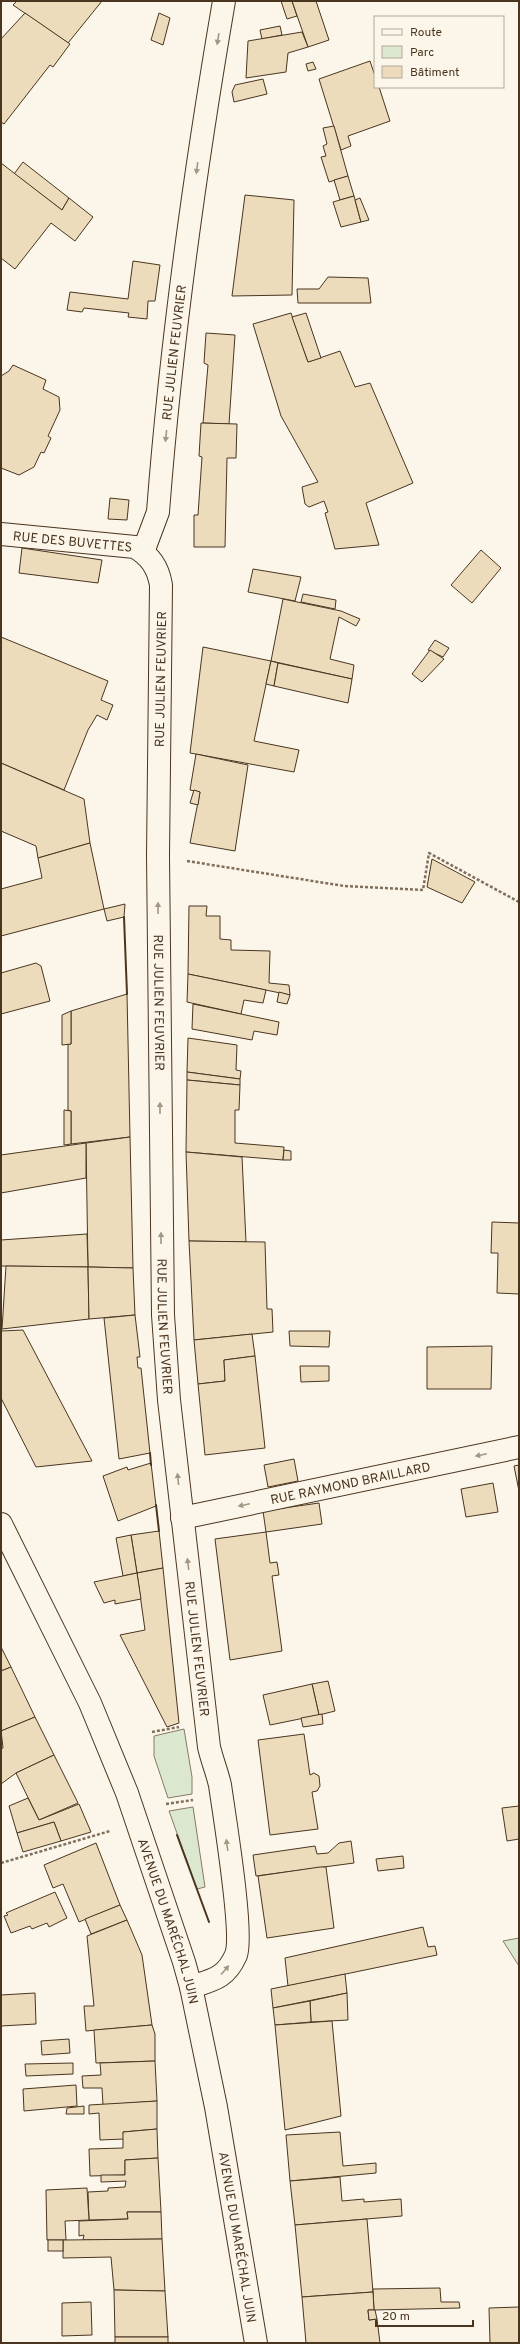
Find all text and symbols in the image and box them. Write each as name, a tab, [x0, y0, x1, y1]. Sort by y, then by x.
legend	[374, 16, 504, 88]
text: Route	[410, 25, 442, 41]
one-way arrow	[215, 33, 221, 46]
text: Parc	[410, 45, 434, 61]
text: Bâtiment	[410, 65, 460, 81]
one-way arrow	[194, 162, 200, 174]
street label: RUE JULIEN FEUVRIER	[160, 284, 191, 421]
one-way arrow	[162, 430, 169, 442]
street label: RUE DES BUVETTES	[12, 529, 133, 557]
street label: RUE JULIEN FEUVRIER	[153, 611, 171, 747]
one-way arrow	[155, 901, 161, 914]
street label: RUE JULIEN FEUVRIER	[149, 934, 166, 1071]
one-way arrow	[157, 1101, 163, 1114]
one-way arrow	[158, 1231, 164, 1244]
street label: RUE JULIEN FEUVRIER	[152, 1258, 175, 1395]
one-way arrow	[475, 1452, 487, 1458]
street label: RUE RAYMOND BRAILLARD	[269, 1460, 432, 1509]
one-way arrow	[175, 1473, 181, 1485]
one-way arrow	[238, 1503, 250, 1509]
one-way arrow	[184, 1558, 191, 1570]
street label: RUE JULIEN FEUVRIER	[180, 1580, 211, 1718]
street label: AVENUE DU MARÉCHAL JUIN	[133, 1837, 200, 2006]
one-way arrow	[224, 1839, 230, 1851]
one-way arrow	[221, 1965, 230, 1976]
street label: AVENUE DU MARÉCHAL JUIN	[214, 2151, 258, 2324]
scale bar	[376, 2302, 473, 2328]
text: 20 m	[382, 2309, 410, 2325]

